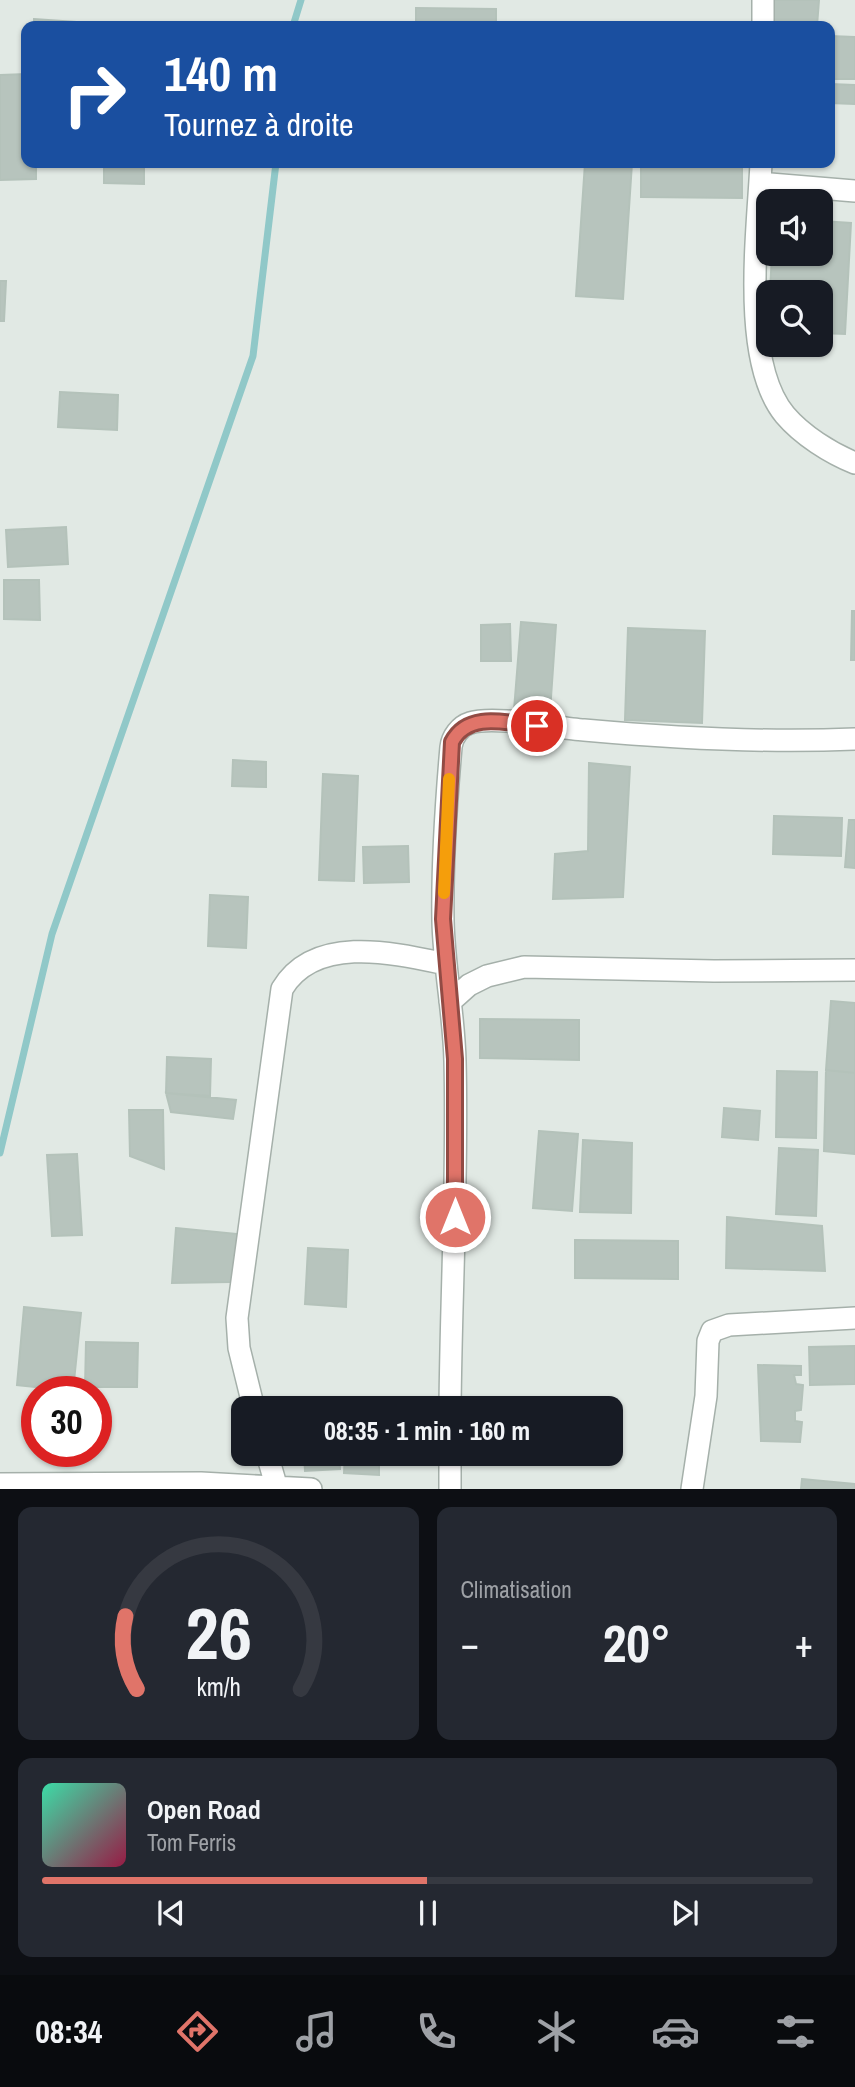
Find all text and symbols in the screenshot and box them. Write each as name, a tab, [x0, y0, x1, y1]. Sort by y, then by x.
text: 140 m	[164, 40, 278, 106]
icon: right	[49, 49, 140, 140]
text: Tournez à droite	[164, 103, 354, 146]
map controls	[756, 189, 833, 357]
button: sound	[756, 189, 833, 266]
button: search	[756, 280, 833, 357]
pin	[507, 696, 567, 756]
icon: arrive	[518, 707, 556, 745]
position arrow	[418, 1180, 492, 1254]
speed limit sign: 30	[21, 1376, 112, 1467]
text: 08:35 · 1 min · 160 m	[324, 1413, 530, 1448]
text: Climatisation	[461, 1574, 572, 1605]
text: 26	[185, 1585, 251, 1683]
text: 20°	[603, 1608, 671, 1678]
text: −	[461, 1618, 479, 1669]
text: +	[795, 1618, 813, 1669]
text: km/h	[196, 1670, 240, 1704]
text: Open Road	[147, 1792, 261, 1827]
text: Tom Ferris	[147, 1827, 236, 1858]
icon: previous	[152, 1894, 190, 1932]
icon: pause	[409, 1894, 447, 1932]
icon: next	[666, 1894, 704, 1932]
icon: directions	[173, 2007, 222, 2056]
icon: music	[292, 2007, 341, 2056]
icon: phone	[412, 2007, 461, 2056]
icon: climate	[532, 2007, 581, 2056]
icon: car	[651, 2007, 700, 2056]
icon: filters	[771, 2007, 820, 2056]
text: 08:34	[35, 2010, 102, 2053]

